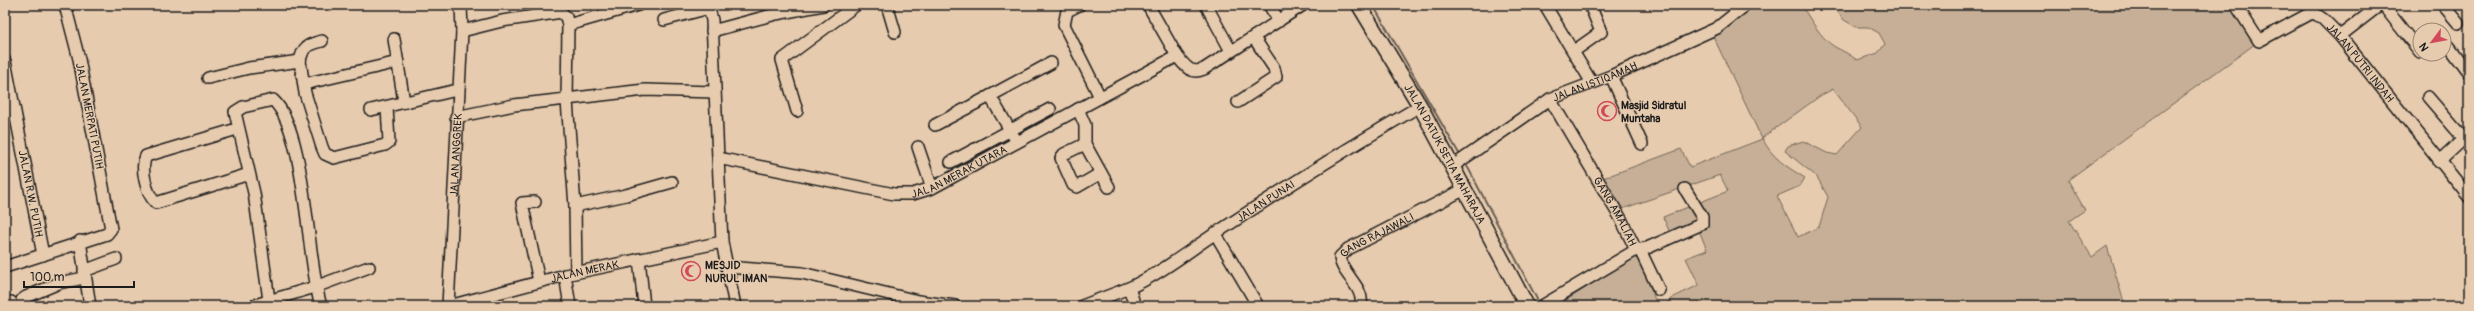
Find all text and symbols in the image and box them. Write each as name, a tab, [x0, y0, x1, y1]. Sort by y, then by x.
street label: JALAN PUTRI INDAH	[2324, 21, 2396, 105]
north arrow	[2412, 22, 2452, 62]
text: N	[2416, 40, 2431, 54]
street label: JALAN ISTIQAMAH	[1551, 59, 1639, 104]
street label: JALAN MERPATI PUTIH	[73, 62, 106, 170]
street label: JALAN DATUK SETIA MAHARAJA	[1401, 82, 1488, 226]
place label: Masjid Sidratul Muntaha	[1621, 99, 1687, 125]
mosque icon: Masjid Sidratul Muntaha	[1596, 100, 1618, 122]
street label: JALAN ANGGREK	[448, 113, 465, 197]
street label: JALAN MERAK UTARA	[909, 143, 1009, 201]
street label: JALAN R.W. PUTIH	[16, 149, 45, 238]
street label: GANG AMALIAH	[1591, 175, 1639, 248]
street label: JALAN PUNAI	[1234, 178, 1297, 225]
street label: GANG RAJAWALI	[1337, 210, 1416, 260]
street label: JALAN MERAK	[549, 258, 620, 286]
place label: MESJID NURUL IMAN	[705, 259, 768, 285]
mosque icon: MESJID NURUL IMAN	[680, 260, 702, 282]
scale bar	[24, 263, 134, 289]
text: 100 m	[30, 270, 65, 285]

